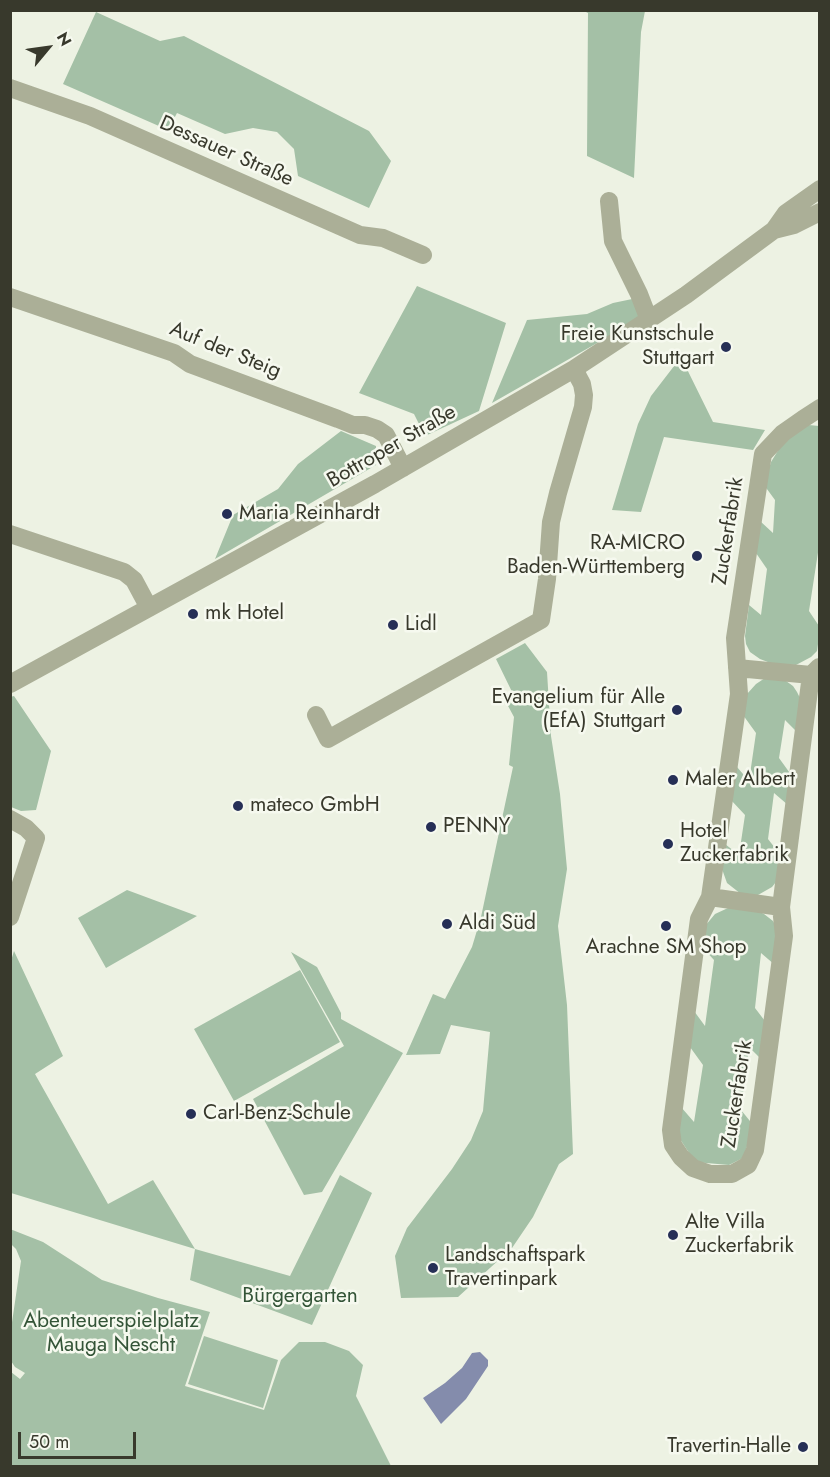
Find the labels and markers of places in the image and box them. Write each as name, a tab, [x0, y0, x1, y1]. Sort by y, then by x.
place label: Freie Kunstschule Stuttgart	[561, 322, 714, 372]
marker: Freie Kunstschule Stuttgart	[719, 340, 733, 354]
place label: Maria Reinhardt	[239, 501, 380, 527]
marker: Maria Reinhardt	[220, 507, 234, 521]
place label: RA-MICRO Baden-Württemberg	[507, 531, 685, 581]
marker: RA-MICRO Baden-Württemberg	[690, 549, 704, 563]
place label: mk Hotel	[205, 601, 284, 627]
marker: mk Hotel	[186, 607, 200, 621]
place label: Lidl	[405, 612, 437, 638]
marker: Lidl	[386, 618, 400, 632]
place label: Evangelium für Alle (EfA) Stuttgart	[491, 685, 665, 735]
marker: Evangelium für Alle (EfA) Stuttgart	[670, 703, 684, 717]
place label: Maler Albert	[685, 767, 795, 793]
marker: Maler Albert	[666, 773, 680, 787]
place label: mateco GmbH	[250, 793, 380, 819]
marker: mateco GmbH	[231, 799, 245, 813]
place label: PENNY	[443, 814, 510, 840]
place label: Hotel Zuckerfabrik	[680, 819, 789, 869]
marker: PENNY	[424, 820, 438, 834]
marker: Hotel Zuckerfabrik	[661, 837, 675, 851]
place label: Aldi Süd	[459, 911, 536, 937]
marker: Aldi Süd	[440, 917, 454, 931]
marker: Arachne SM Shop	[659, 919, 673, 933]
place label: Arachne SM Shop	[585, 935, 747, 961]
place label: Carl-Benz-Schule	[203, 1101, 351, 1127]
marker: Carl-Benz-Schule	[184, 1107, 198, 1121]
place label: Alte Villa Zuckerfabrik	[685, 1210, 794, 1260]
marker: Alte Villa Zuckerfabrik	[666, 1228, 680, 1242]
place label: Landschaftspark Travertinpark	[445, 1243, 585, 1293]
marker: Landschaftspark Travertinpark	[426, 1261, 440, 1275]
place label: Travertin-Halle	[667, 1434, 791, 1460]
marker: Travertin-Halle	[796, 1440, 810, 1454]

